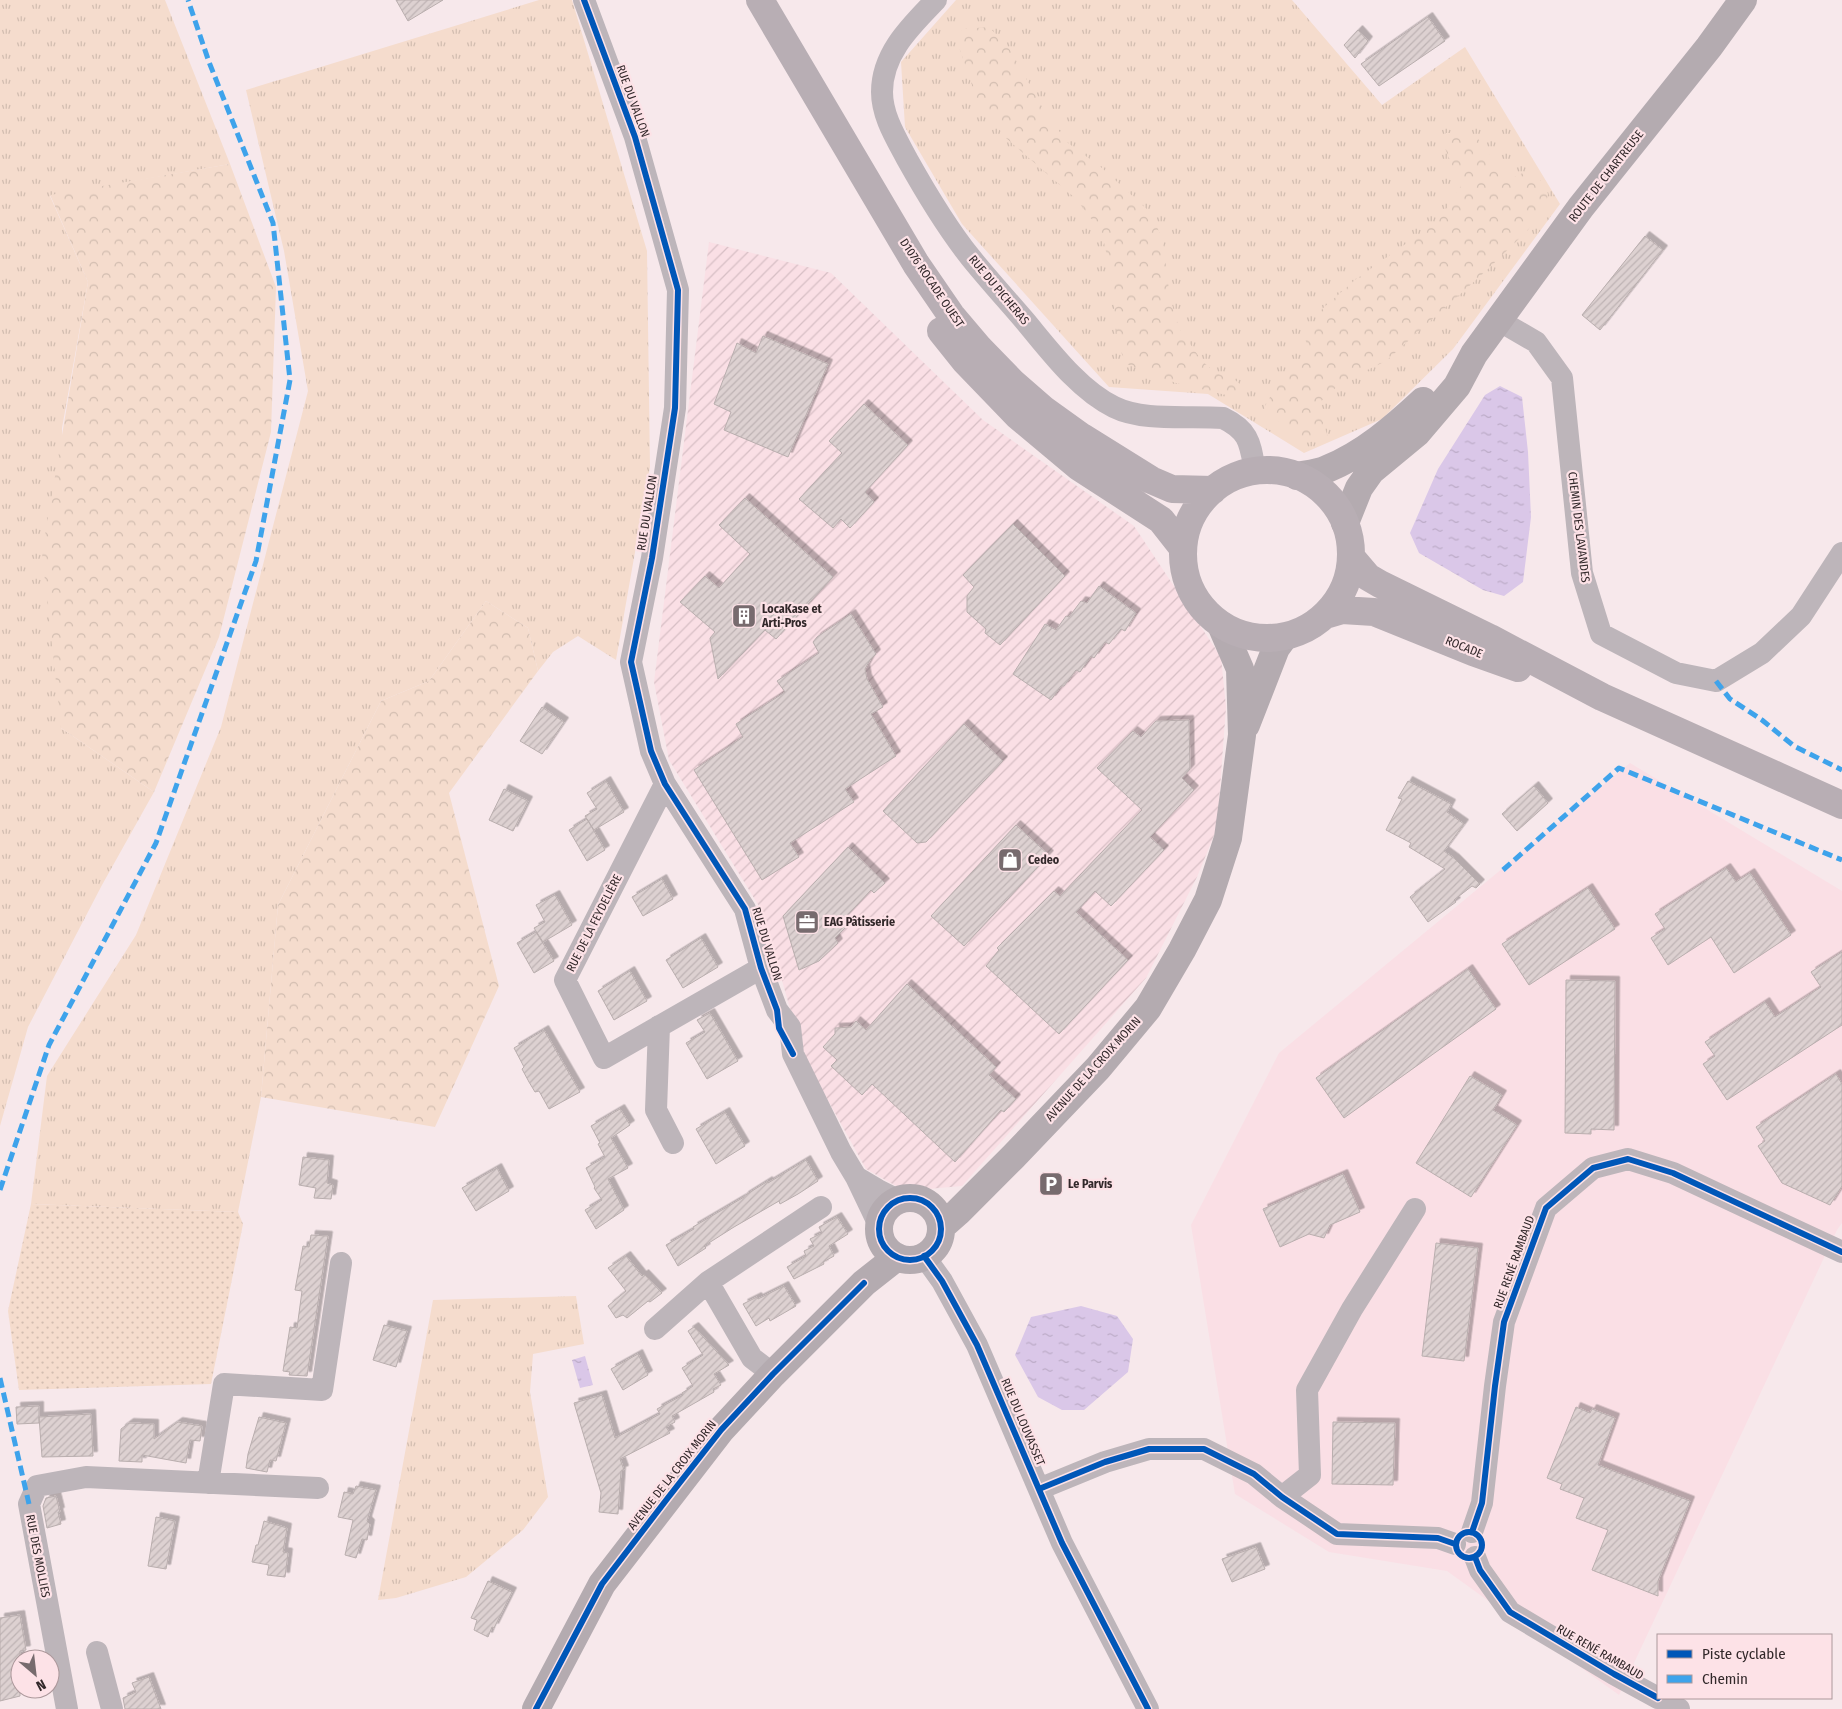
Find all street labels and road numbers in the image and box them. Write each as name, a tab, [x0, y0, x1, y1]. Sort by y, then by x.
street label: RUE DU VALLON	[613, 63, 653, 139]
street label: ROUTE DE CHARTREUSE	[1566, 127, 1646, 225]
street label: D1076 ROCADE OUEST	[897, 236, 967, 330]
street label: RUE DU PICHERAS	[966, 253, 1032, 327]
street label: CHEMIN DES LAVANDES	[1565, 471, 1593, 583]
street label: RUE DU VALLON	[634, 474, 660, 552]
street label: ROCADE	[1443, 633, 1485, 661]
street label: RUE DE LA FEYDELIÈRE	[562, 871, 625, 974]
street label: RUE DU VALLON	[749, 906, 785, 982]
street label: AVENUE DE LA CROIX MORIN	[1043, 1014, 1143, 1124]
street label: RUE RENÉ RAMBAUD	[1490, 1213, 1537, 1310]
street label: RUE DU LOUVASSET	[998, 1376, 1048, 1468]
street label: AVENUE DE LA CROIX MORIN	[625, 1417, 719, 1533]
street label: RUE DES MOLLIES	[23, 1513, 53, 1599]
street label: RUE RENÉ RAMBAUD	[1554, 1621, 1646, 1683]

